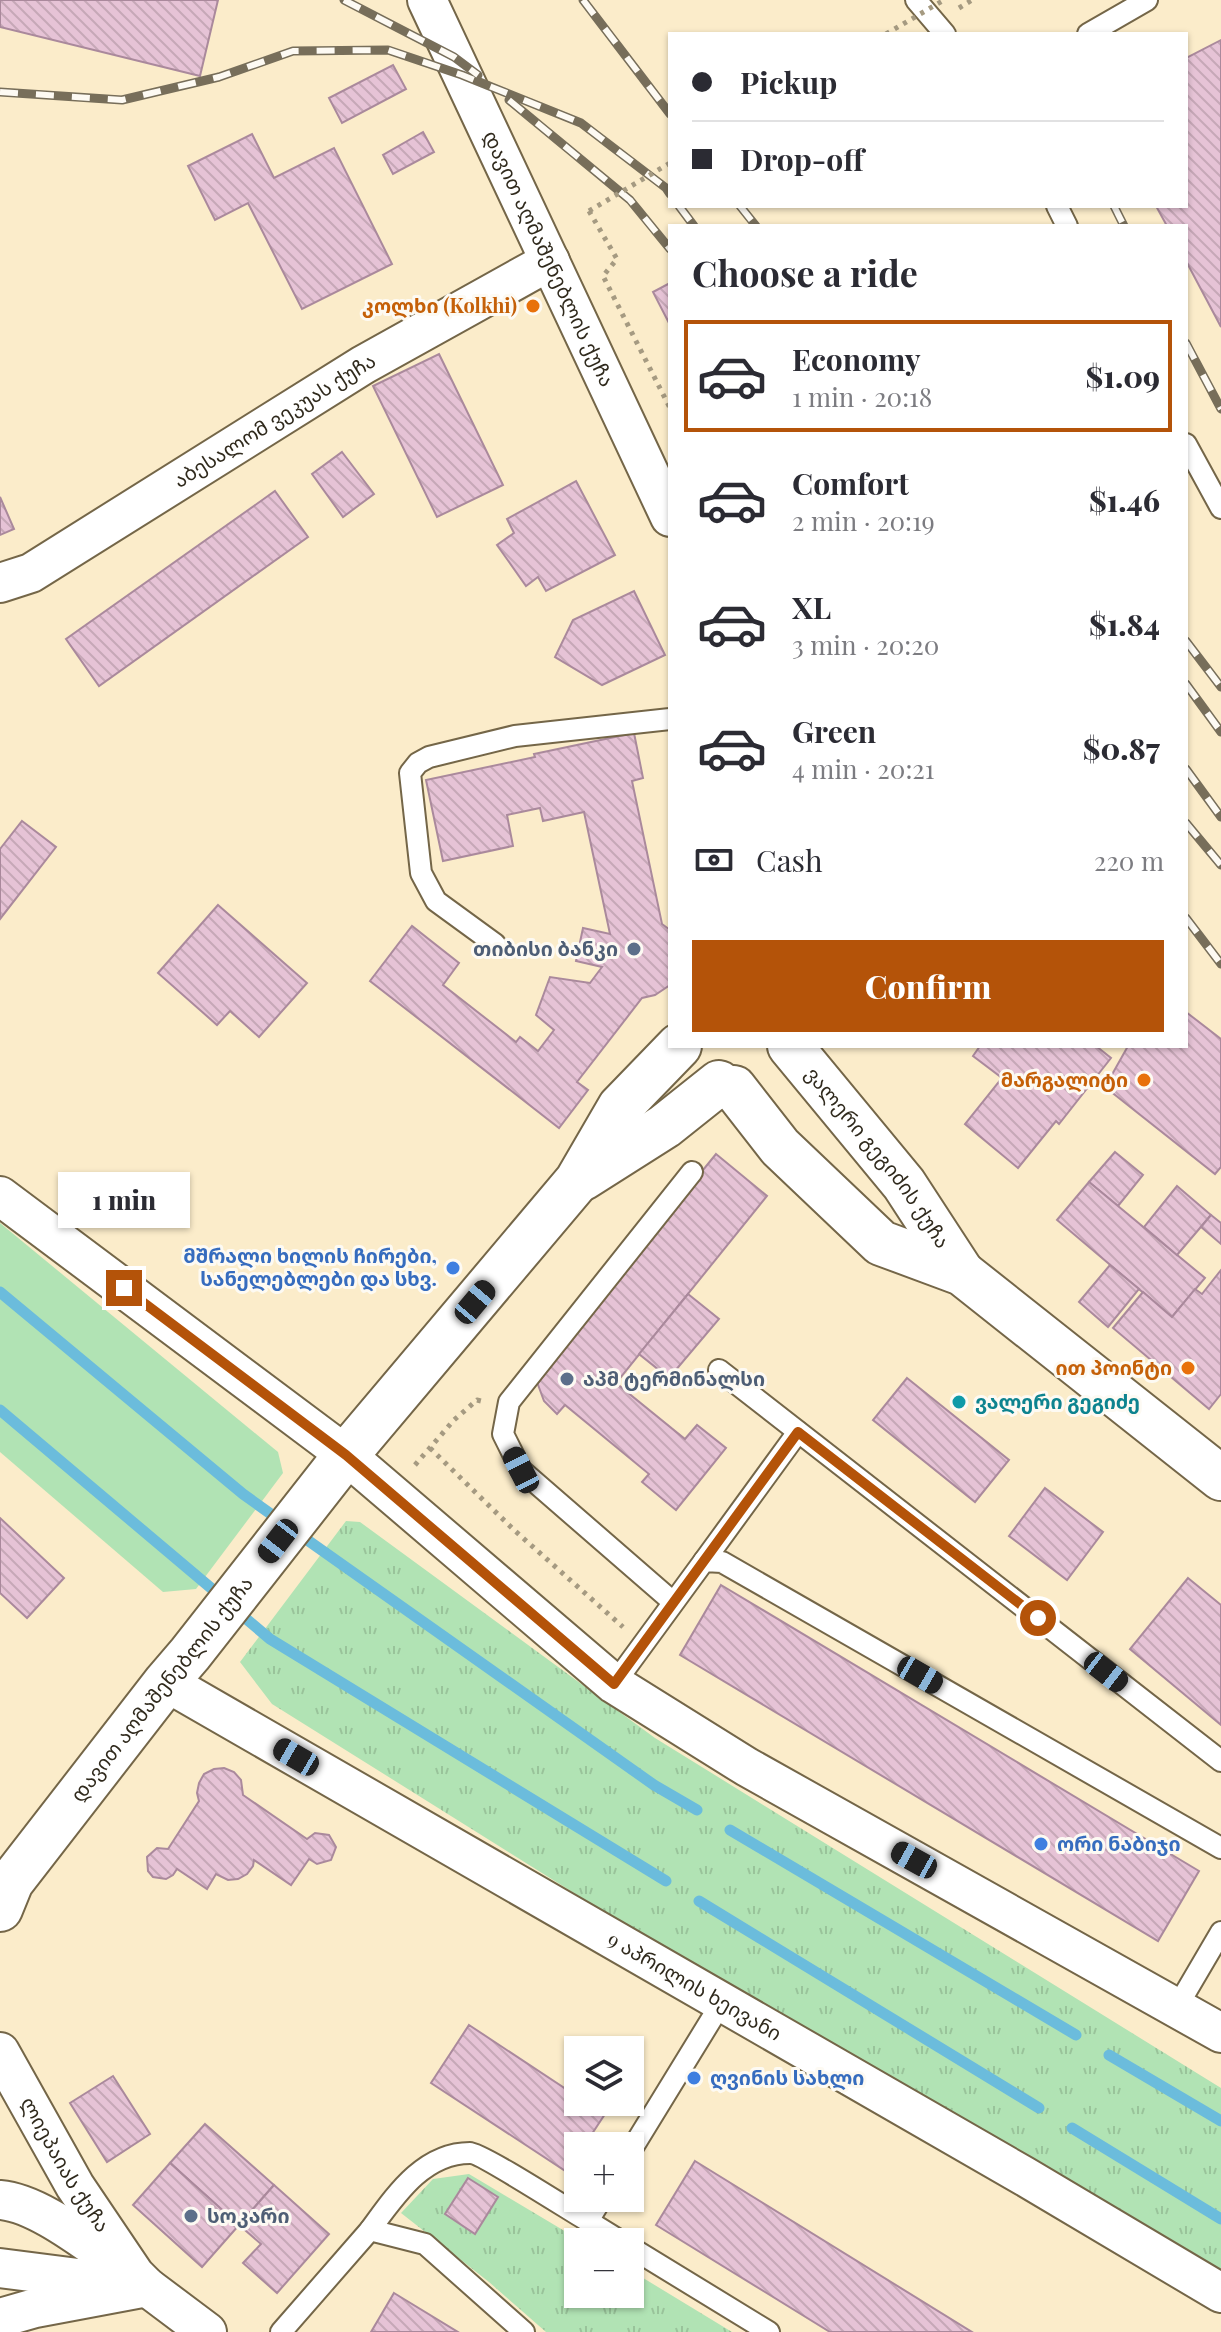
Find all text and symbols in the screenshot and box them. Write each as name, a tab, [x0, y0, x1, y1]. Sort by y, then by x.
text: Pickup	[740, 62, 837, 102]
street label: დავით აღმაშენებლის ქუჩა	[477, 126, 622, 391]
text: Drop-off	[740, 139, 864, 179]
text: Choose a ride	[692, 248, 918, 296]
place label: კოლხი (Kolkhi)	[362, 291, 517, 318]
marker: კოლხი (Kolkhi)	[524, 297, 542, 315]
text: Economy	[792, 339, 921, 379]
icon: car	[696, 340, 768, 412]
street label: აბესალომ ვეკუას ქუჩა	[167, 346, 380, 493]
text: $1.09	[1086, 356, 1160, 396]
text: 1 min · 20:18	[792, 379, 932, 414]
text: Comfort	[792, 463, 909, 503]
icon: car	[696, 464, 768, 536]
text: $1.46	[1089, 480, 1160, 520]
text: 2 min · 20:19	[792, 503, 935, 538]
text: XL	[792, 587, 831, 627]
icon: car	[696, 588, 768, 660]
text: $1.84	[1089, 604, 1160, 644]
text: 3 min · 20:20	[792, 627, 939, 662]
text: Green	[792, 711, 876, 751]
icon: car	[696, 712, 768, 784]
text: $0.87	[1083, 728, 1160, 768]
text: 4 min · 20:21	[792, 751, 934, 786]
icon: cash	[692, 838, 736, 882]
text: Cash	[756, 840, 823, 880]
text: 220 m	[1094, 843, 1164, 878]
place label: თიბისი ბანკი	[473, 934, 618, 961]
marker: თიბისი ბანკი	[625, 940, 643, 958]
button: Confirm	[692, 940, 1164, 1032]
street label: ვალერი გეგიძის ქუჩა	[800, 1060, 957, 1253]
place label: მარგალიტი	[1001, 1065, 1128, 1092]
marker: მარგალიტი	[1135, 1071, 1153, 1089]
callout: 1 min	[58, 1172, 190, 1228]
text: 1 min	[92, 1182, 156, 1217]
place label: მშრალი ხილის ჩირები, სანელებლები და სხვ.	[183, 1241, 437, 1292]
marker: მშრალი ხილის ჩირები, სანელებლები და სხვ.	[444, 1259, 462, 1277]
route end	[106, 1270, 142, 1306]
car	[450, 1276, 500, 1328]
place label: ით პოინტი	[1055, 1353, 1172, 1380]
marker: ით პოინტი	[1179, 1359, 1197, 1377]
place label: აპმ ტერმინალსი	[583, 1364, 765, 1391]
marker: აპმ ტერმინალსი	[558, 1370, 576, 1388]
place label: ვალერი გეგიძე	[975, 1387, 1140, 1414]
marker: ვალერი გეგიძე	[950, 1393, 968, 1411]
car	[499, 1443, 543, 1497]
car	[254, 1515, 302, 1567]
street label: დავით აღმაშენებლის ქუჩა	[63, 1570, 258, 1807]
route start	[1020, 1600, 1056, 1636]
car	[1080, 1648, 1132, 1696]
car	[893, 1653, 947, 1697]
car	[269, 1735, 323, 1779]
place label: ორი ნაბიჯი	[1057, 1829, 1181, 1856]
marker: ორი ნაბიჯი	[1032, 1835, 1050, 1853]
car	[887, 1838, 941, 1882]
street label: 9 აპრილის ხეივანი	[604, 1924, 787, 2046]
map controls	[564, 2036, 644, 2308]
button: layers	[564, 2036, 644, 2116]
place label: ღვინის სახლი	[710, 2063, 864, 2091]
marker: ღვინის სახლი	[685, 2069, 703, 2087]
street label: ლიეპაიას ქუჩა	[15, 2091, 117, 2237]
button: +	[564, 2132, 644, 2212]
place label: სოკარი	[207, 2201, 290, 2228]
marker: სოკარი	[182, 2207, 200, 2225]
button: −	[564, 2228, 644, 2308]

